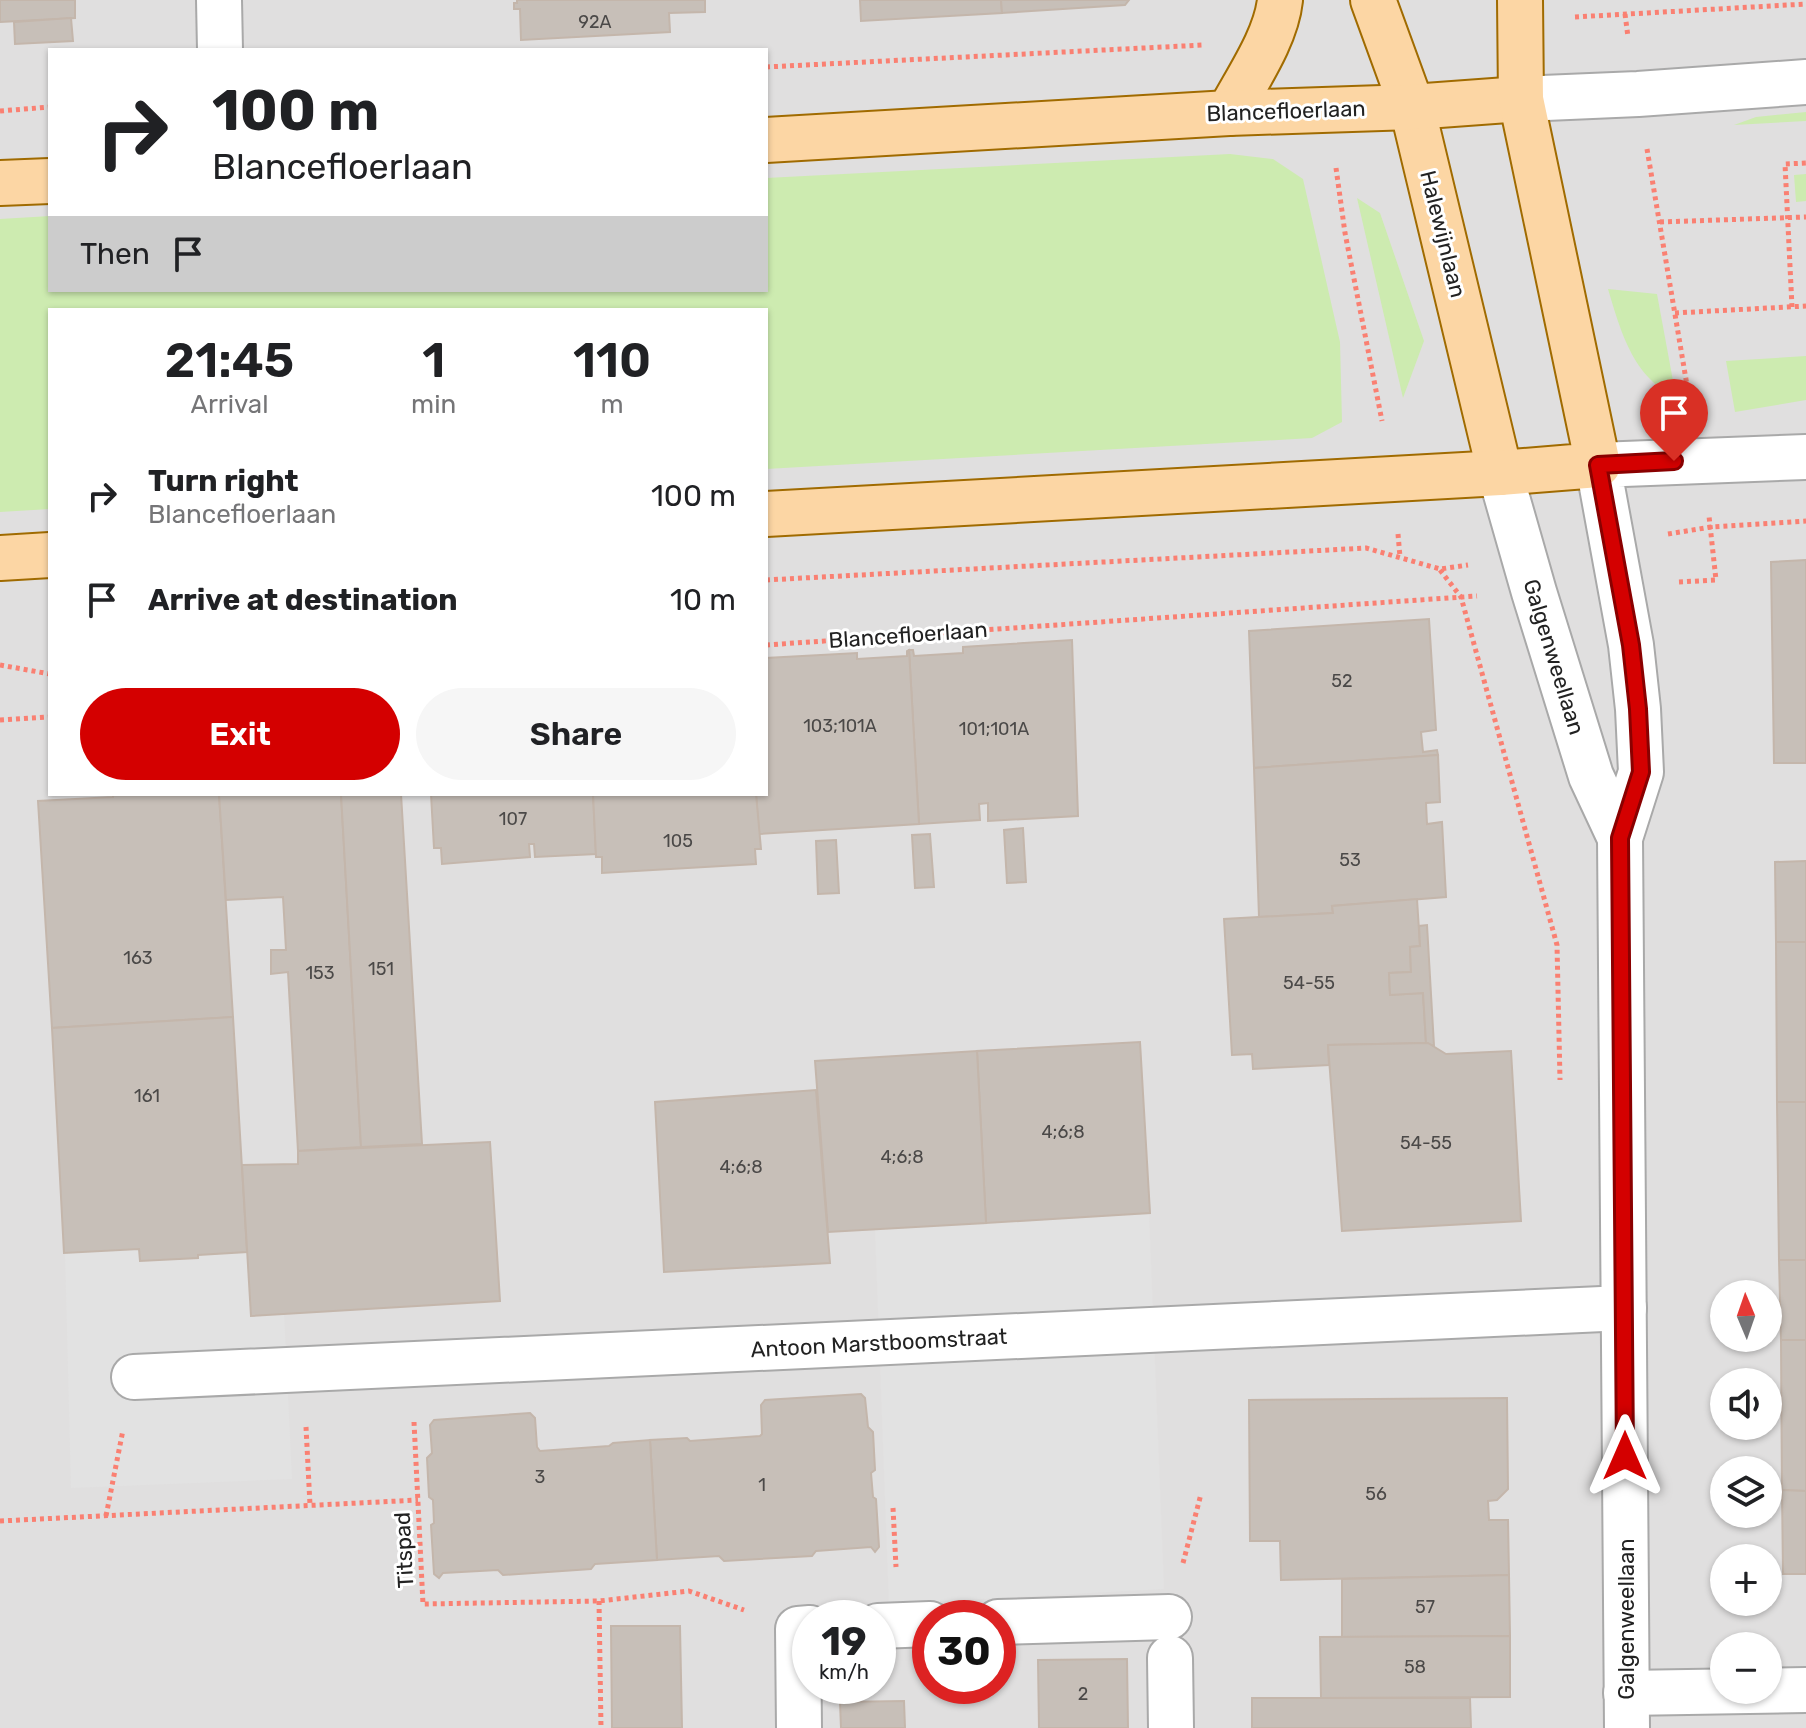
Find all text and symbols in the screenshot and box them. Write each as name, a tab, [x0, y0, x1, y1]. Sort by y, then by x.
house number: 92A	[578, 11, 612, 33]
text: 100 m	[212, 78, 379, 144]
icon: right	[80, 80, 184, 184]
street label: Blancefloerlaan	[1206, 95, 1366, 127]
text: Blancefloerlaan	[212, 145, 473, 188]
street label: Halewijnlaan	[1414, 168, 1472, 300]
icon: arrive	[166, 232, 210, 276]
text: Then	[80, 236, 150, 272]
text: 21:45	[165, 332, 294, 389]
text: 1	[422, 332, 445, 389]
text: 110	[573, 332, 651, 389]
pin	[1640, 379, 1708, 461]
text: Arrival	[191, 389, 269, 420]
text: min	[411, 389, 456, 420]
text: m	[601, 389, 624, 420]
icon: arrive	[1652, 391, 1696, 435]
text: Turn right	[148, 463, 299, 499]
icon: right	[80, 474, 124, 518]
text: 100 m	[651, 478, 736, 514]
text: Blancefloerlaan	[148, 499, 336, 530]
street label: Galgenweellaan	[1517, 576, 1591, 738]
icon: arrive	[80, 578, 124, 622]
text: Arrive at destination	[148, 582, 458, 618]
text: 10 m	[670, 582, 736, 618]
street label: Blancefloerlaan	[828, 616, 988, 654]
house number: 52	[1331, 670, 1353, 692]
button: Exit	[80, 688, 400, 780]
button: Share	[416, 688, 736, 780]
house number: 103;101A	[803, 715, 877, 737]
house number: 101;101A	[959, 718, 1029, 740]
house number: 107	[499, 808, 527, 830]
house number: 105	[663, 830, 693, 852]
house number: 53	[1339, 849, 1361, 871]
house number: 163	[123, 947, 153, 969]
house number: 151	[368, 958, 394, 980]
house number: 153	[305, 962, 335, 984]
house number: 54-55	[1283, 972, 1335, 994]
house number: 161	[134, 1085, 160, 1107]
house number: 4;6;8	[1041, 1121, 1085, 1143]
house number: 54-55	[1400, 1132, 1452, 1154]
house number: 4;6;8	[880, 1146, 924, 1168]
house number: 4;6;8	[719, 1156, 763, 1178]
north arrow	[1710, 1280, 1782, 1352]
map controls	[1710, 1280, 1782, 1704]
street label: Antoon Marstboomstraat	[750, 1323, 1008, 1363]
button: sound	[1710, 1368, 1782, 1440]
position arrow	[1583, 1414, 1667, 1498]
button: layers	[1710, 1456, 1782, 1528]
house number: 3	[535, 1466, 545, 1488]
house number: 1	[758, 1474, 766, 1496]
house number: 56	[1365, 1483, 1387, 1505]
street label: Titspad	[389, 1511, 419, 1589]
street label: Galgenweellaan	[1613, 1538, 1640, 1700]
button: +	[1710, 1544, 1782, 1616]
house number: 57	[1415, 1596, 1435, 1618]
speed limit sign: 30	[912, 1600, 1016, 1704]
text: 19	[821, 1618, 867, 1665]
button: −	[1710, 1632, 1782, 1704]
house number: 58	[1404, 1656, 1426, 1678]
text: km/h	[819, 1660, 869, 1684]
house number: 2	[1078, 1683, 1088, 1705]

